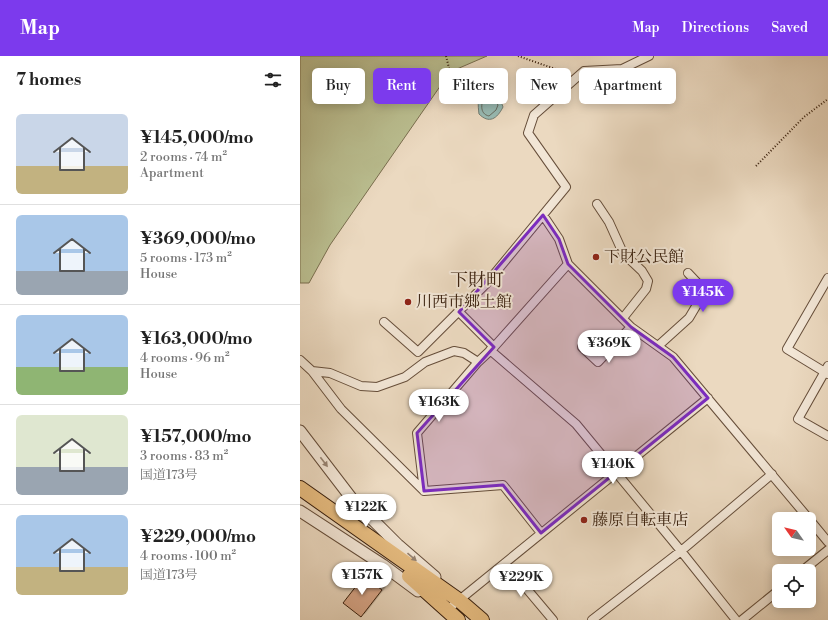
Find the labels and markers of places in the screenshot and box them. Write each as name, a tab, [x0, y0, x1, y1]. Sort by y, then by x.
place label: 下財公民館	[604, 247, 684, 267]
marker: 下財公民館	[591, 252, 601, 262]
pin: ¥145K	[675, 279, 731, 313]
place label: 川西市郷土館	[416, 292, 512, 312]
marker: 川西市郷土館	[403, 297, 413, 307]
pin: ¥369K	[581, 330, 637, 364]
pin: ¥163K	[411, 389, 467, 423]
pin: ¥140K	[585, 451, 641, 485]
pin: ¥122K	[338, 494, 394, 528]
place label: 藤原自転車店	[592, 510, 688, 530]
marker: 藤原自転車店	[579, 515, 589, 525]
pin: ¥157K	[334, 562, 390, 596]
pin: ¥229K	[493, 564, 549, 598]

